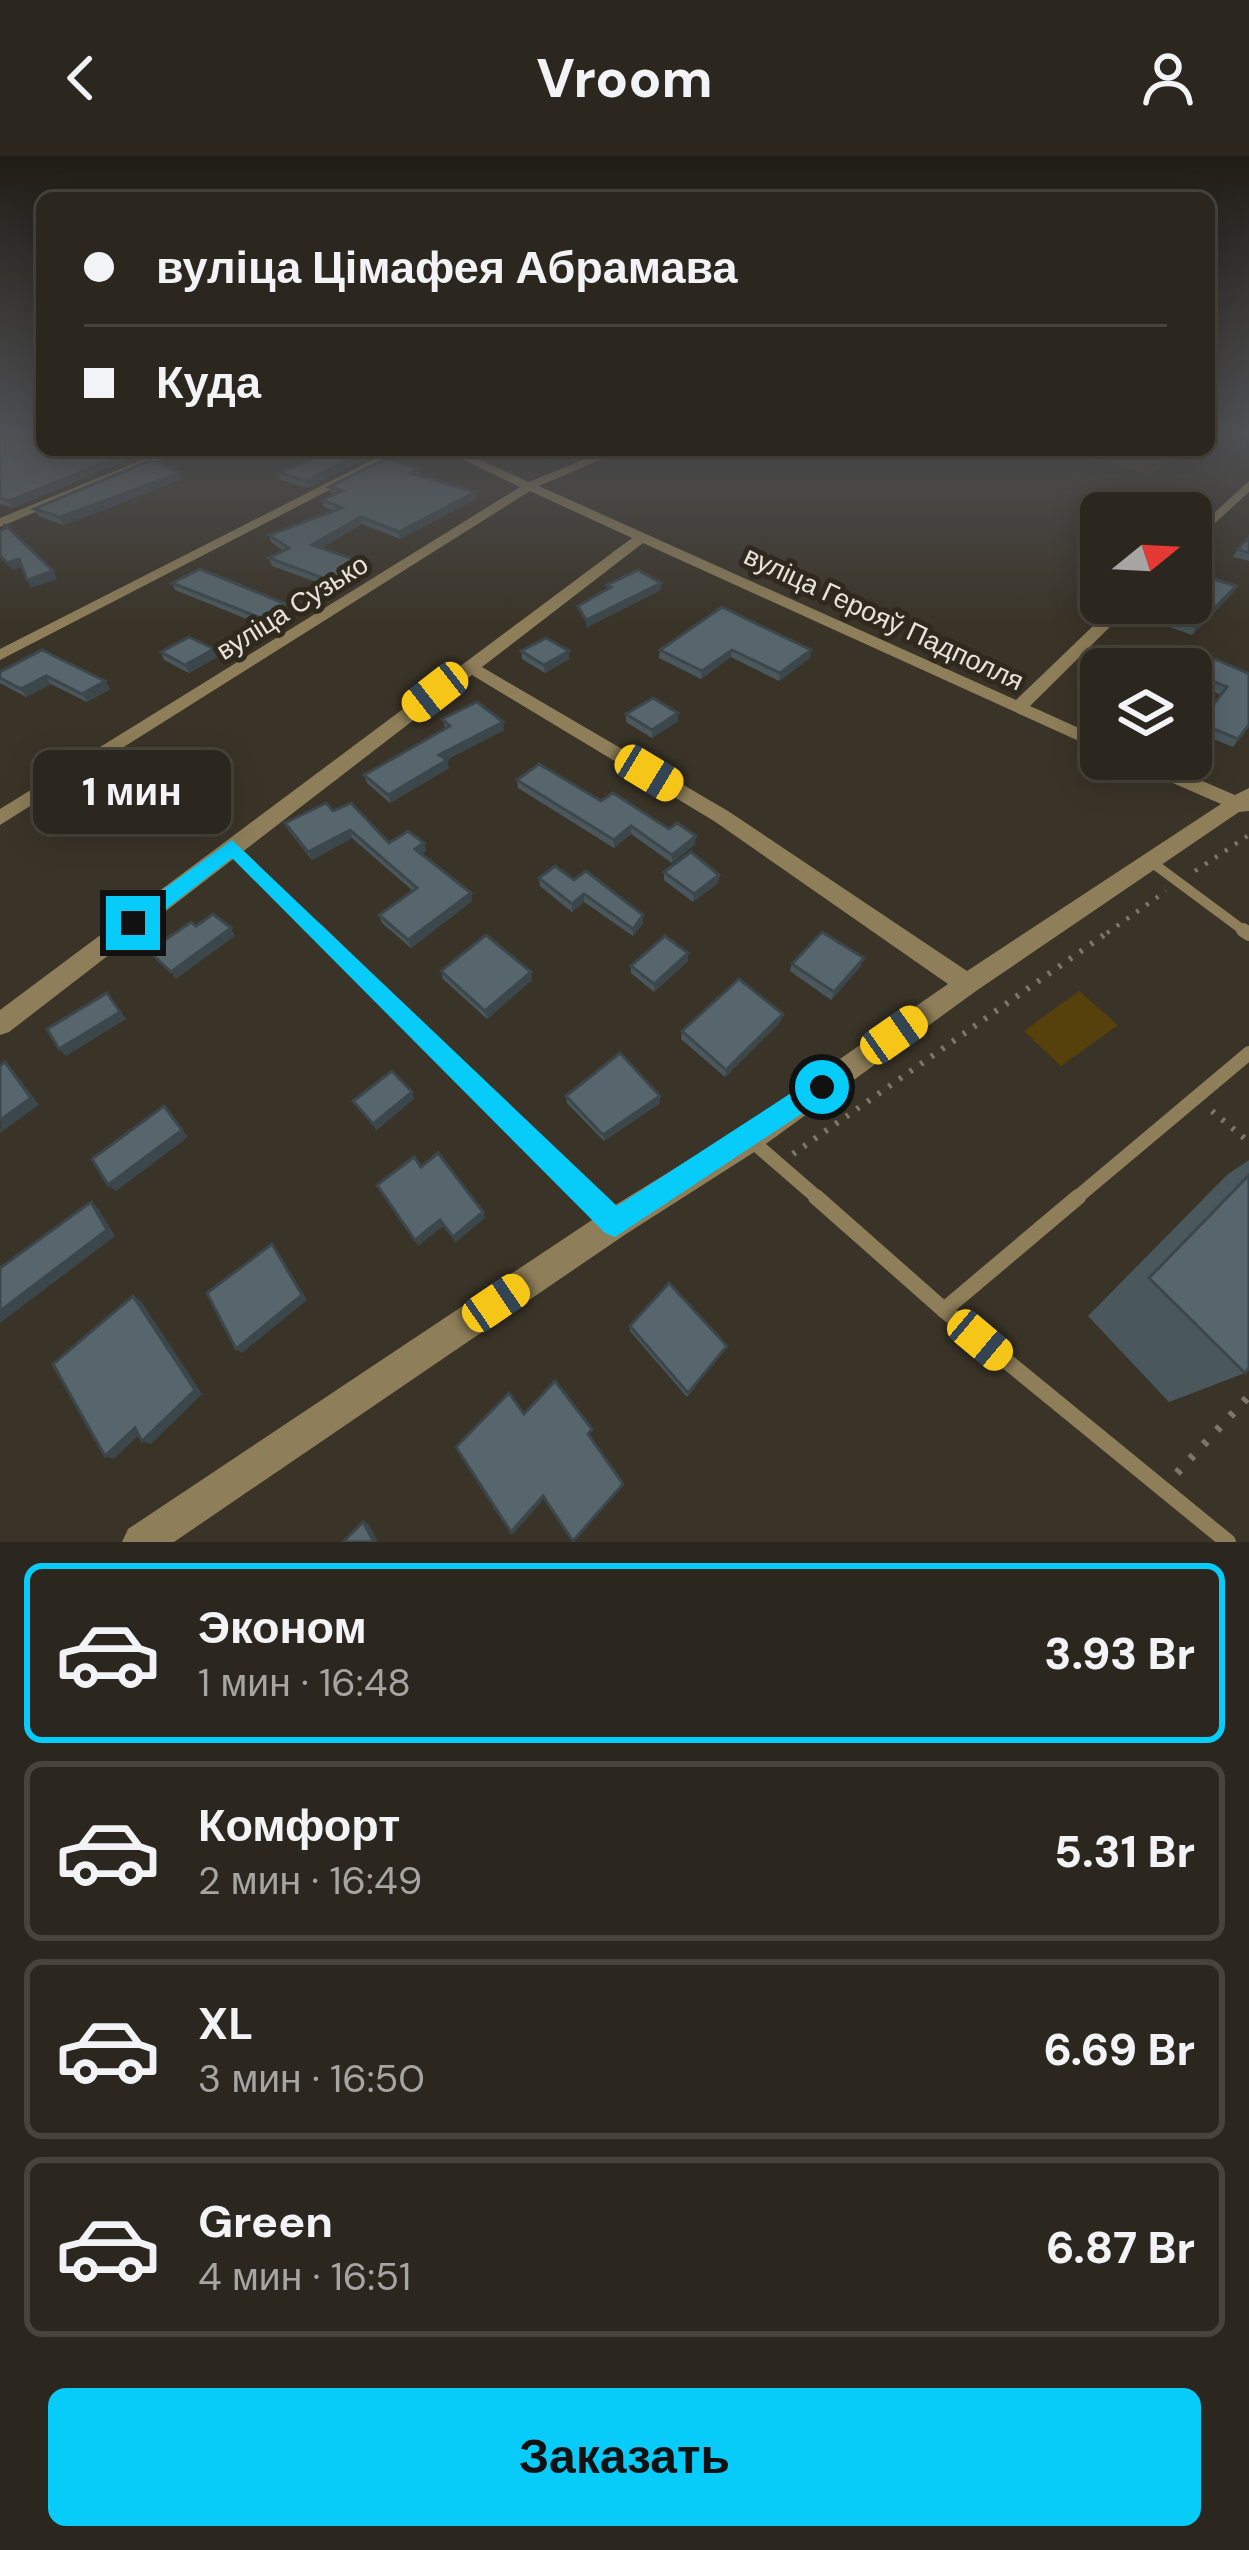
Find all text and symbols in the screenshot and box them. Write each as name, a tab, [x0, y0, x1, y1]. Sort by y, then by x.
text: Vroom	[536, 43, 713, 114]
icon: back	[48, 45, 114, 111]
icon: person	[1135, 45, 1201, 111]
text: вуліца Цімафея Абрамава	[156, 238, 738, 297]
text: Куда	[156, 353, 261, 412]
north arrow	[1080, 492, 1212, 624]
map controls	[1080, 492, 1212, 780]
street label: вуліца Герояў Падполля	[739, 538, 1029, 698]
street label: вуліца Сузько	[210, 546, 374, 668]
button: layers	[1080, 648, 1212, 780]
car	[396, 656, 474, 728]
car	[609, 739, 689, 807]
callout: 1 мин	[34, 749, 232, 833]
text: 1 мин	[82, 766, 182, 817]
route end	[106, 896, 160, 950]
car	[854, 1000, 934, 1070]
route start	[795, 1060, 849, 1114]
car	[456, 1268, 536, 1338]
car	[941, 1303, 1019, 1377]
text: Эконом	[198, 1598, 367, 1657]
icon: car	[54, 1599, 162, 1707]
text: 3.93 Br	[1044, 1624, 1195, 1683]
text: 1 мин · 16:48	[198, 1657, 411, 1708]
text: Комфорт	[198, 1796, 400, 1855]
icon: car	[54, 1797, 162, 1905]
text: 5.31 Br	[1054, 1822, 1195, 1881]
text: 2 мин · 16:49	[198, 1855, 422, 1906]
text: XL	[198, 1994, 253, 2053]
icon: car	[54, 1995, 162, 2103]
text: 6.69 Br	[1044, 2020, 1195, 2079]
text: 3 мин · 16:50	[198, 2053, 425, 2104]
text: Green	[198, 2192, 333, 2251]
icon: car	[54, 2193, 162, 2301]
text: 6.87 Br	[1046, 2218, 1195, 2277]
text: 4 мин · 16:51	[198, 2251, 411, 2302]
button: Заказать	[48, 2388, 1201, 2526]

